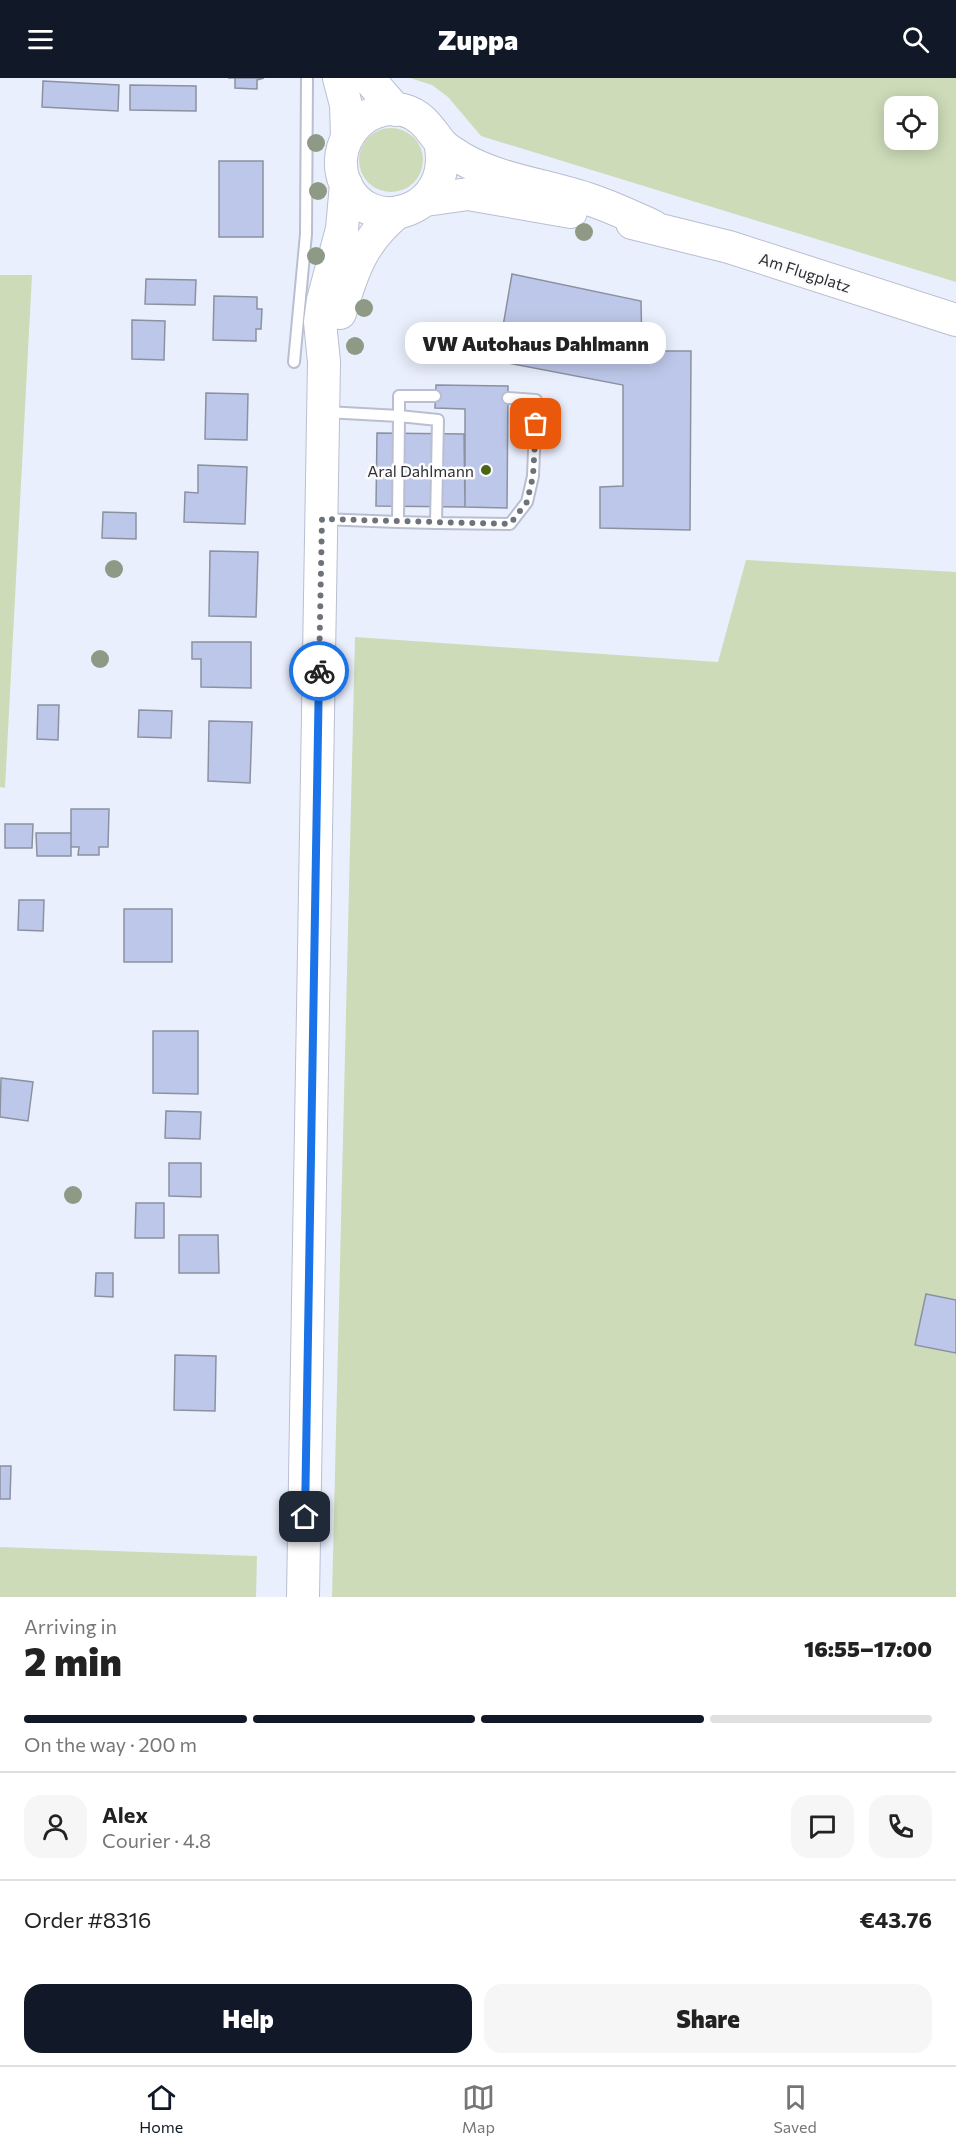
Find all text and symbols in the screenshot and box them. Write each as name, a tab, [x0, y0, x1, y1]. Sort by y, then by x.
icon: menu	[24, 23, 57, 56]
text: Zuppa	[438, 23, 518, 56]
icon: search	[899, 23, 932, 56]
map controls	[884, 96, 938, 150]
button: locate	[884, 96, 938, 150]
street label: Am Flugplatz	[757, 248, 853, 296]
callout: VW Autohaus Dahlmann	[406, 322, 666, 364]
text: VW Autohaus Dahlmann	[422, 331, 649, 355]
pin	[510, 398, 561, 449]
icon: bag	[519, 407, 552, 440]
place label: Aral Dahlmann	[367, 461, 474, 480]
marker: Aral Dahlmann	[479, 463, 493, 477]
courier	[289, 641, 349, 701]
icon: bike	[303, 655, 336, 688]
pin	[279, 1491, 330, 1542]
icon: home	[288, 1500, 321, 1533]
text: Arriving in	[24, 1614, 117, 1638]
text: 16:55–17:00	[804, 1635, 932, 1662]
text: 2 min	[24, 1636, 122, 1684]
text: On the way · 200 m	[24, 1732, 197, 1756]
button: person	[24, 1795, 87, 1858]
button: chat	[791, 1795, 854, 1858]
button: phone	[869, 1795, 932, 1858]
text: Alex	[102, 1801, 148, 1828]
text: Courier · 4.8	[102, 1828, 211, 1852]
text: Order #8316	[24, 1906, 151, 1933]
text: €43.76	[859, 1906, 932, 1933]
button: Help	[24, 1984, 472, 2053]
button: Share	[484, 1984, 932, 2053]
tab: Home	[139, 2081, 183, 2136]
tab: Map	[462, 2081, 495, 2136]
tab: Saved	[773, 2081, 817, 2136]

